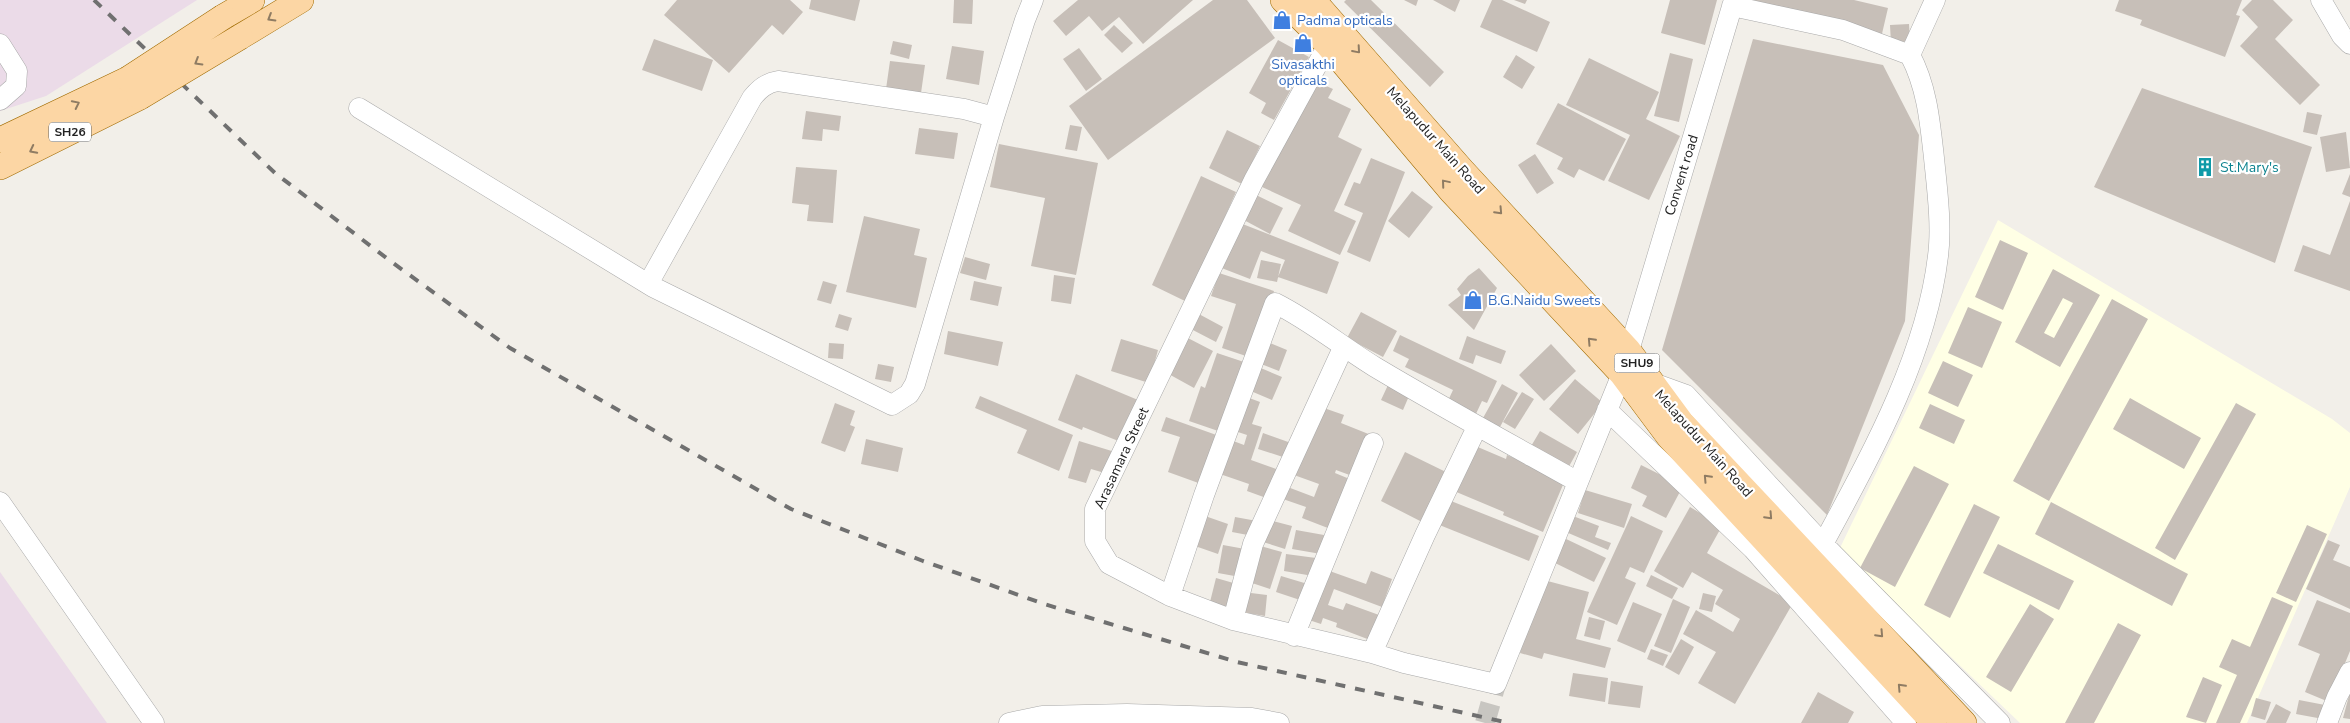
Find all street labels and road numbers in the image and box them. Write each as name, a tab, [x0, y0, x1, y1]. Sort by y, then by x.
street label: Melapudur Main Road	[1382, 83, 1489, 198]
road number: SH26	[49, 122, 91, 142]
street label: Convent road	[1660, 132, 1703, 218]
road number: SHU9	[1614, 353, 1660, 372]
street label: Melapudur Main Road	[1650, 386, 1757, 501]
street label: Arasamara Street	[1090, 404, 1153, 512]

